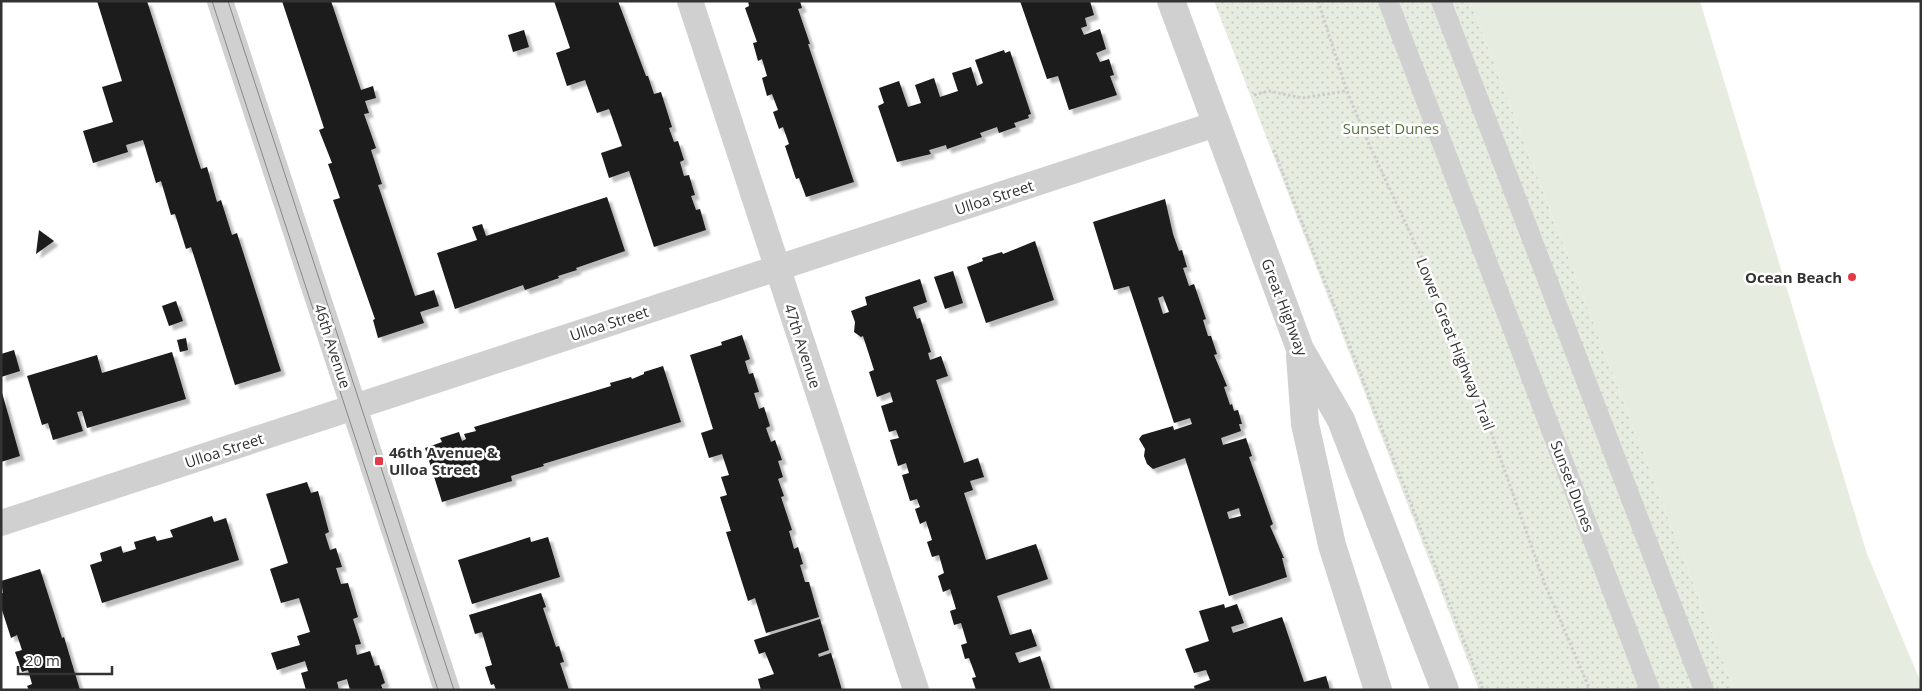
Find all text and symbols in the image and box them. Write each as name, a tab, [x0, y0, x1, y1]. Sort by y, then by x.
park label: Sunset Dunes	[1343, 118, 1439, 138]
street label: Ulloa Street	[952, 175, 1036, 219]
street label: Great Highway	[1257, 255, 1313, 359]
street label: Lower Great Highway Trail	[1412, 255, 1500, 433]
place label: Ocean Beach	[1745, 267, 1842, 287]
marker: Ocean Beach	[1846, 271, 1858, 283]
street label: 46th Avenue	[310, 301, 356, 391]
street label: Ulloa Street	[567, 301, 651, 345]
street label: 47th Avenue	[780, 301, 826, 391]
street label: Ulloa Street	[182, 428, 266, 472]
street label: Sunset Dunes	[1546, 437, 1600, 535]
place label: 46th Avenue & Ulloa Street	[389, 442, 499, 479]
marker: 46th Avenue & Ulloa Street	[373, 455, 385, 467]
scale bar	[18, 644, 111, 676]
text: 20 m	[25, 650, 60, 670]

